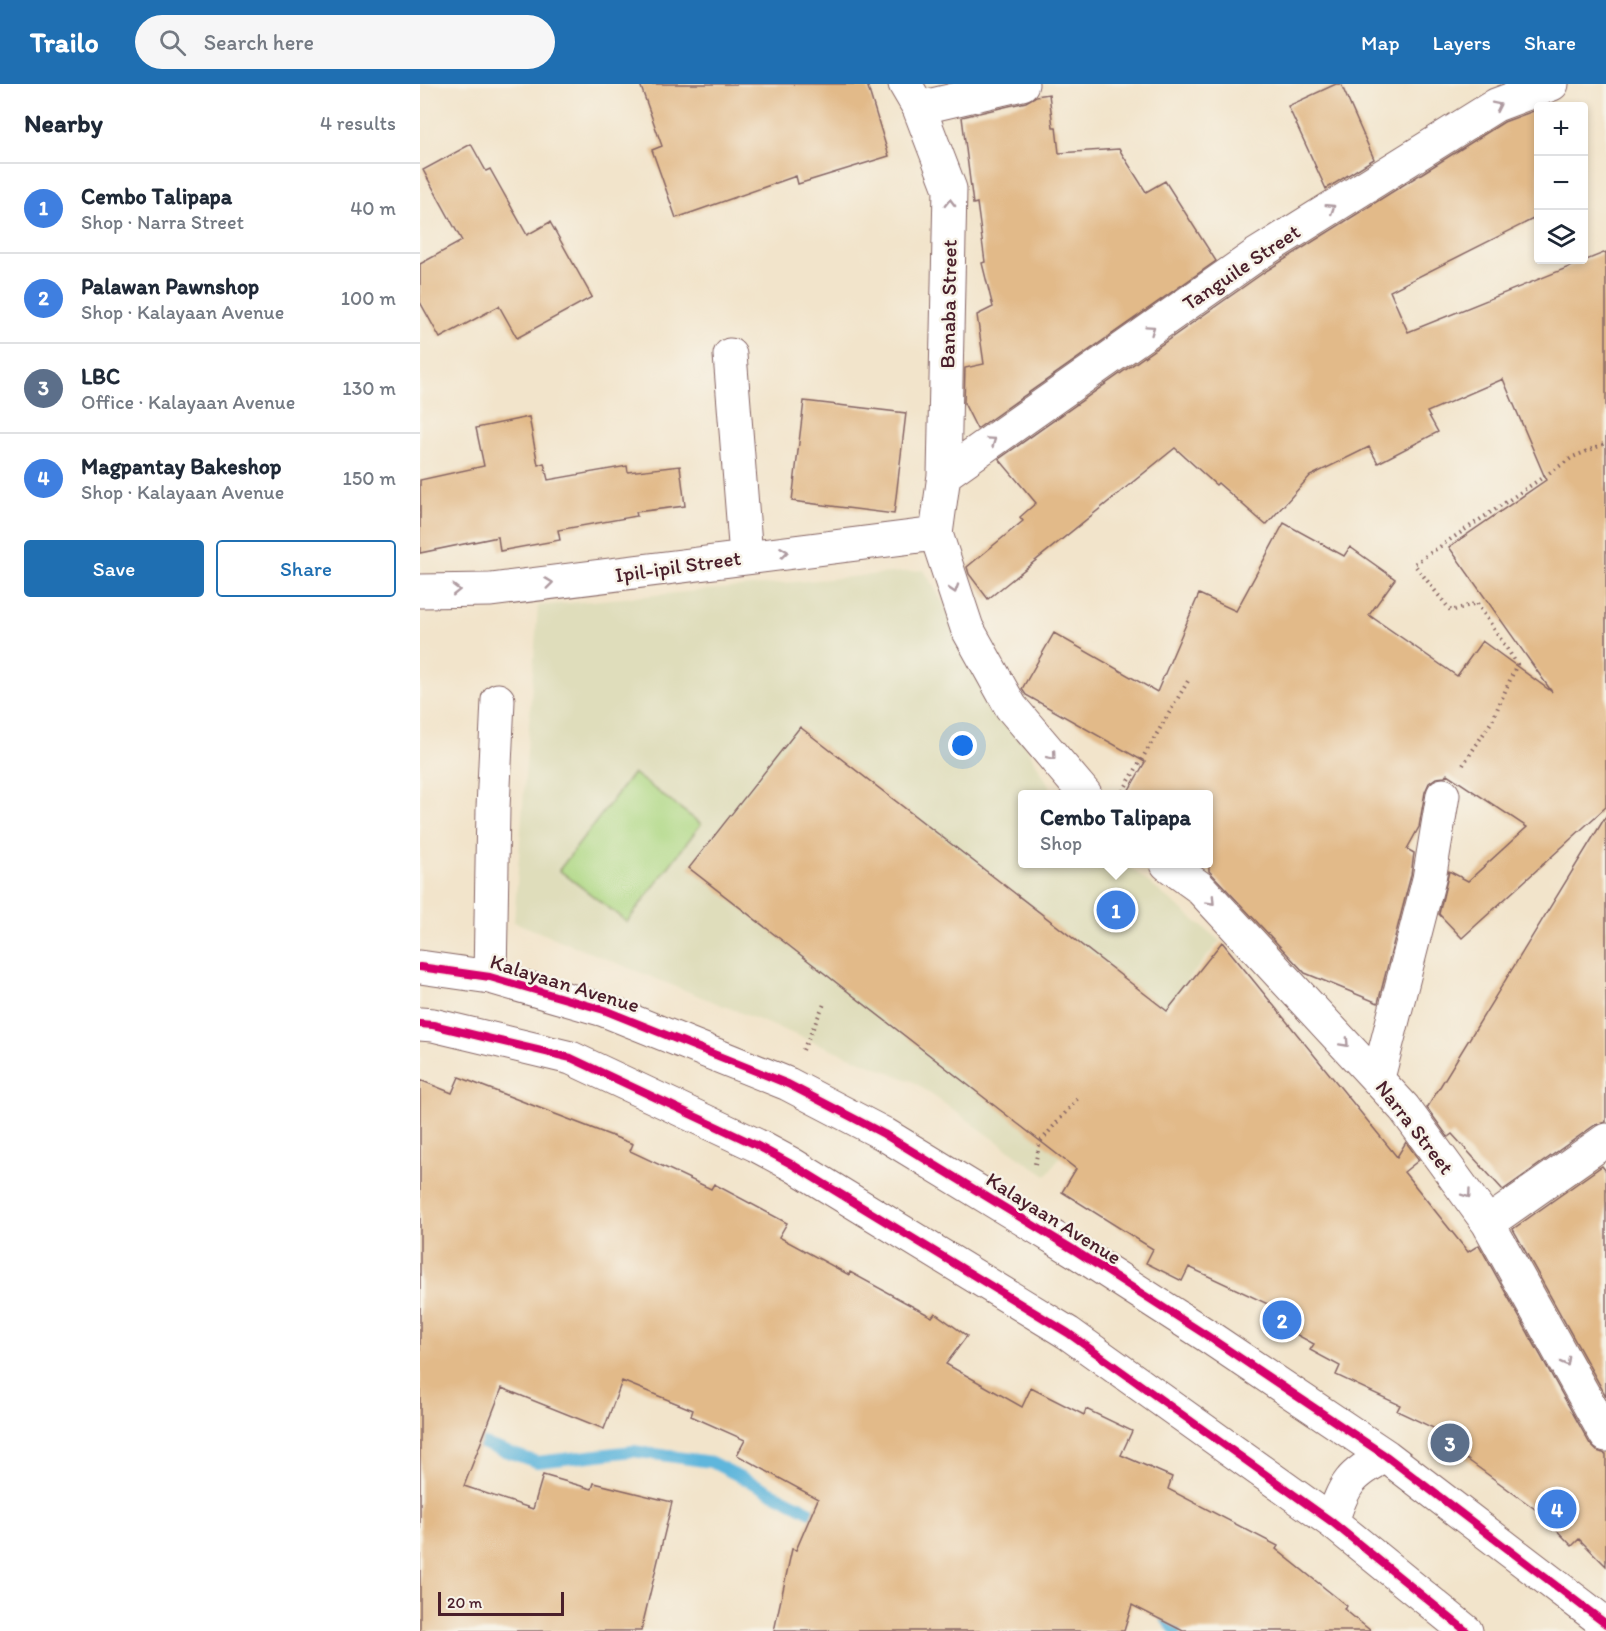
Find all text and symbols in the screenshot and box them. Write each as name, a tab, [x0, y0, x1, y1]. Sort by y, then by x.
search box	[135, 15, 555, 69]
text: Trailo	[30, 25, 99, 59]
icon: search	[156, 26, 189, 59]
text: Search here	[204, 29, 314, 56]
text: Map	[1361, 30, 1400, 55]
text: Layers	[1433, 30, 1491, 55]
text: Share	[1524, 30, 1576, 55]
one-way arrow	[1490, 102, 1501, 114]
map controls	[1534, 102, 1588, 264]
button: +	[1534, 102, 1588, 156]
text: Nearby	[24, 107, 103, 139]
text: 4 results	[320, 111, 396, 135]
button: −	[1534, 156, 1588, 210]
text: Cembo Talipapa	[81, 183, 232, 210]
text: 1	[39, 196, 48, 220]
text: 40 m	[350, 196, 396, 220]
one-way arrow	[943, 198, 956, 207]
one-way arrow	[1324, 205, 1335, 216]
text: Shop · Narra Street	[81, 210, 244, 234]
button: layers	[1534, 210, 1588, 264]
street label: Tanguile Street	[1178, 218, 1305, 315]
street label: Banaba Street	[934, 239, 962, 369]
text: Palawan Pawnshop	[81, 273, 259, 300]
text: 2	[38, 286, 49, 310]
text: 100 m	[341, 286, 396, 310]
text: Shop · Kalayaan Avenue	[81, 300, 284, 324]
one-way arrow	[1145, 325, 1156, 336]
text: LBC	[81, 363, 120, 390]
text: 3	[38, 376, 49, 400]
text: 130 m	[342, 376, 396, 400]
text: Office · Kalayaan Avenue	[81, 390, 295, 414]
one-way arrow	[985, 437, 996, 448]
text: Magpantay Bakeshop	[81, 453, 282, 480]
text: 4	[37, 466, 50, 490]
text: 150 m	[343, 466, 396, 490]
text: Shop · Kalayaan Avenue	[81, 480, 284, 504]
button: Save	[24, 540, 204, 597]
button: Share	[216, 540, 396, 597]
street label: Ipil-ipil Street	[613, 545, 743, 587]
one-way arrow	[780, 546, 789, 559]
one-way arrow	[545, 577, 554, 590]
one-way arrow	[451, 584, 460, 597]
one-way arrow	[947, 584, 959, 594]
your location	[948, 731, 977, 760]
one-way arrow	[1045, 749, 1056, 760]
popup	[1018, 790, 1213, 868]
text: Cembo Talipapa	[1040, 804, 1191, 831]
text: Shop	[1040, 831, 1082, 855]
pin: 1	[1096, 888, 1136, 932]
one-way arrow	[1204, 893, 1215, 904]
street label: Kalayaan Avenue	[487, 948, 643, 1018]
one-way arrow	[1338, 1036, 1349, 1047]
street label: Narra Street	[1371, 1075, 1460, 1179]
street label: Kalayaan Avenue	[982, 1166, 1126, 1270]
one-way arrow	[1460, 1188, 1471, 1199]
pin: 2	[1262, 1298, 1302, 1342]
one-way arrow	[1559, 1356, 1570, 1367]
pin: 3	[1430, 1420, 1470, 1466]
pin: 4	[1538, 1486, 1576, 1532]
scale bar	[438, 1589, 564, 1616]
text: 20 m	[447, 1593, 482, 1612]

